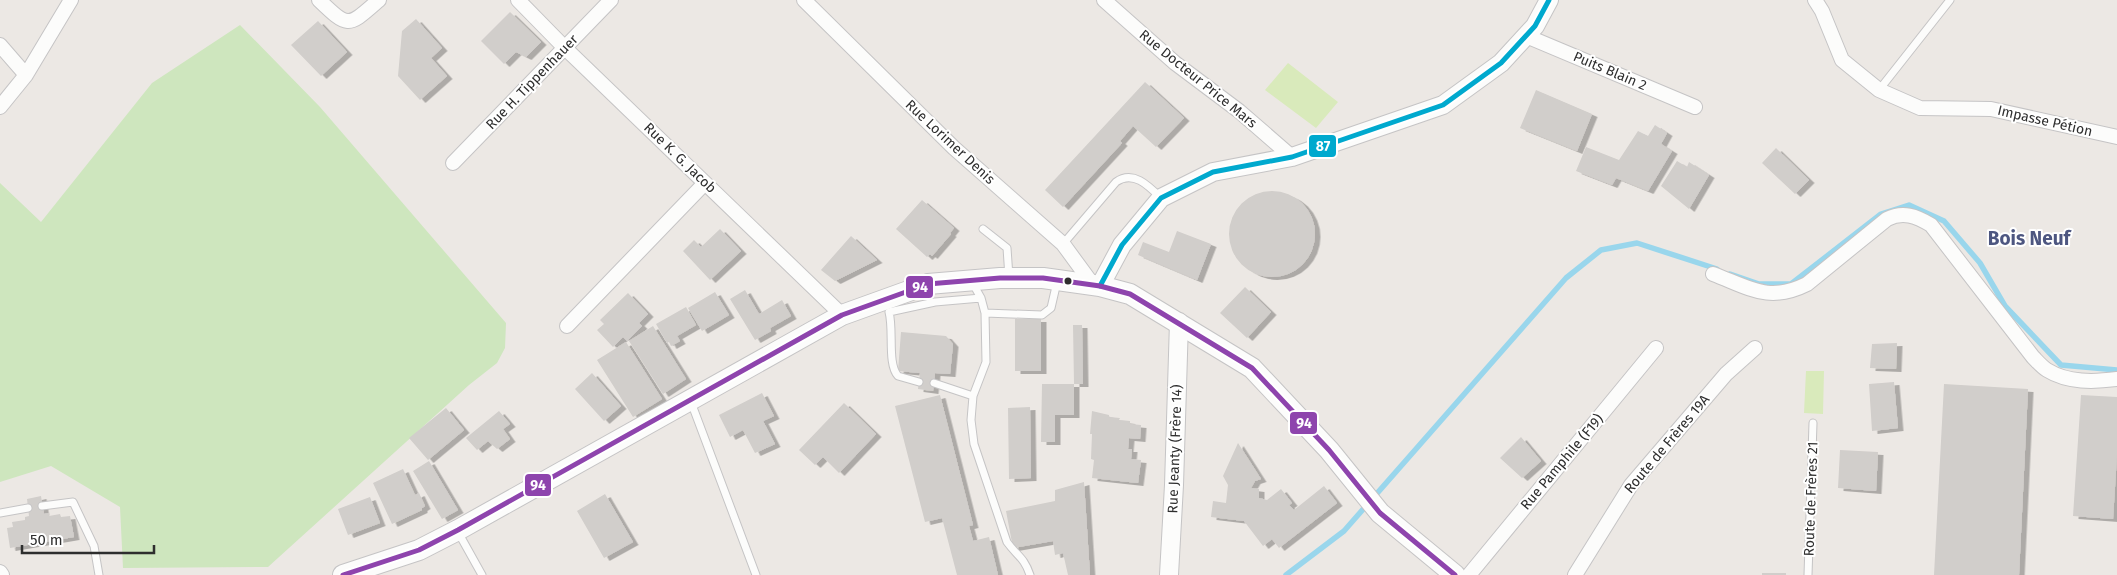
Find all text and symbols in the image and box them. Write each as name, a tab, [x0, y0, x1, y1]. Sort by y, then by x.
street label: Rue Docteur Price Mars	[1136, 26, 1261, 132]
street label: Rue H. Tippenhauer	[482, 31, 582, 133]
street label: Puits Blain 2	[1571, 48, 1649, 94]
street label: Rue Lorimer Denis	[902, 96, 999, 188]
street label: Impasse Pétion	[1996, 102, 2094, 140]
street label: Rue K. G. Jacob	[640, 119, 720, 197]
line badge: 87	[1308, 134, 1337, 158]
text: 87	[1316, 138, 1331, 155]
district label: Bois Neuf	[1988, 227, 2073, 250]
line badge: 94	[905, 275, 934, 299]
unlabelled marker	[1063, 276, 1073, 286]
text: 94	[912, 279, 928, 296]
street label: Rue Jeanty (Frère 14)	[1164, 384, 1186, 514]
street label: Route de Frères 19A	[1621, 391, 1713, 497]
line badge: 94	[1289, 411, 1318, 435]
street label: Rue Pamphile (F19)	[1517, 411, 1607, 513]
text: 94	[1296, 415, 1312, 432]
street label: Route de Frères 21	[1800, 441, 1822, 557]
line badge: 94	[524, 473, 552, 497]
text: 94	[530, 477, 546, 494]
scale bar	[22, 522, 155, 554]
text: 50 m	[30, 531, 63, 549]

